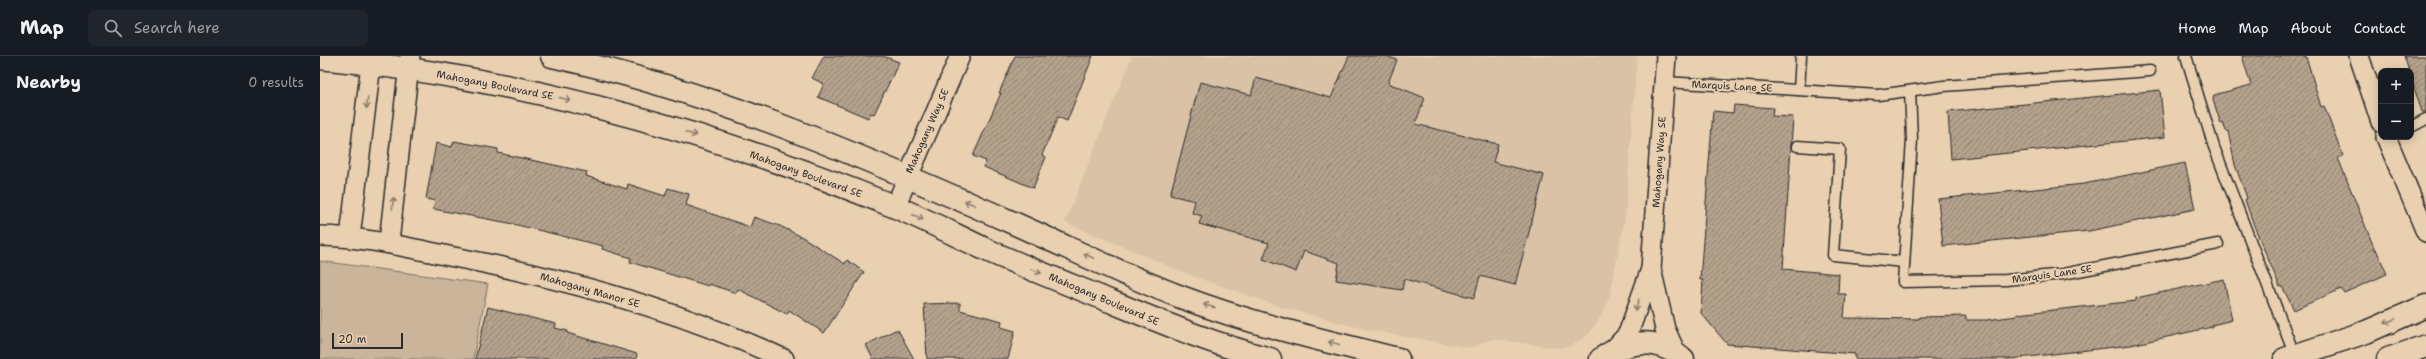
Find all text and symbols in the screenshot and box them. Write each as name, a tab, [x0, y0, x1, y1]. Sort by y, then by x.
search box	[88, 10, 368, 46]
text: Map	[20, 15, 64, 40]
icon: search	[102, 17, 124, 39]
text: Search here	[134, 18, 220, 38]
text: Home	[2178, 19, 2217, 37]
text: Map	[2239, 19, 2269, 37]
text: About	[2291, 19, 2332, 37]
text: Contact	[2354, 19, 2406, 37]
street label: Mahogany Boulevard SE	[435, 67, 555, 103]
map controls	[2378, 68, 2414, 140]
button: +	[2378, 68, 2414, 104]
text: Nearby	[16, 71, 81, 93]
text: 0 results	[248, 74, 304, 91]
street label: Marquis Lane SE	[1691, 77, 1773, 95]
street label: Mahogany Way SE	[902, 86, 952, 176]
one-way arrow	[363, 96, 371, 109]
one-way arrow	[559, 96, 572, 104]
button: −	[2378, 104, 2414, 140]
street label: Mahogany Way SE	[1649, 116, 1669, 208]
one-way arrow	[684, 130, 696, 138]
street label: Mahogany Boulevard SE	[748, 148, 864, 200]
one-way arrow	[389, 197, 397, 210]
one-way arrow	[965, 199, 977, 207]
one-way arrow	[911, 214, 923, 222]
one-way arrow	[1083, 252, 1095, 259]
street label: Marquis Lane SE	[2011, 262, 2093, 286]
one-way arrow	[1030, 267, 1042, 275]
street label: Mahogany Manor SE	[539, 270, 641, 310]
street label: Mahogany Boulevard SE	[1047, 270, 1161, 328]
one-way arrow	[1633, 299, 1641, 311]
one-way arrow	[1202, 302, 1215, 309]
one-way arrow	[2385, 318, 2397, 325]
scale bar	[332, 331, 403, 350]
text: 20 m	[338, 332, 366, 347]
one-way arrow	[1327, 338, 1340, 346]

